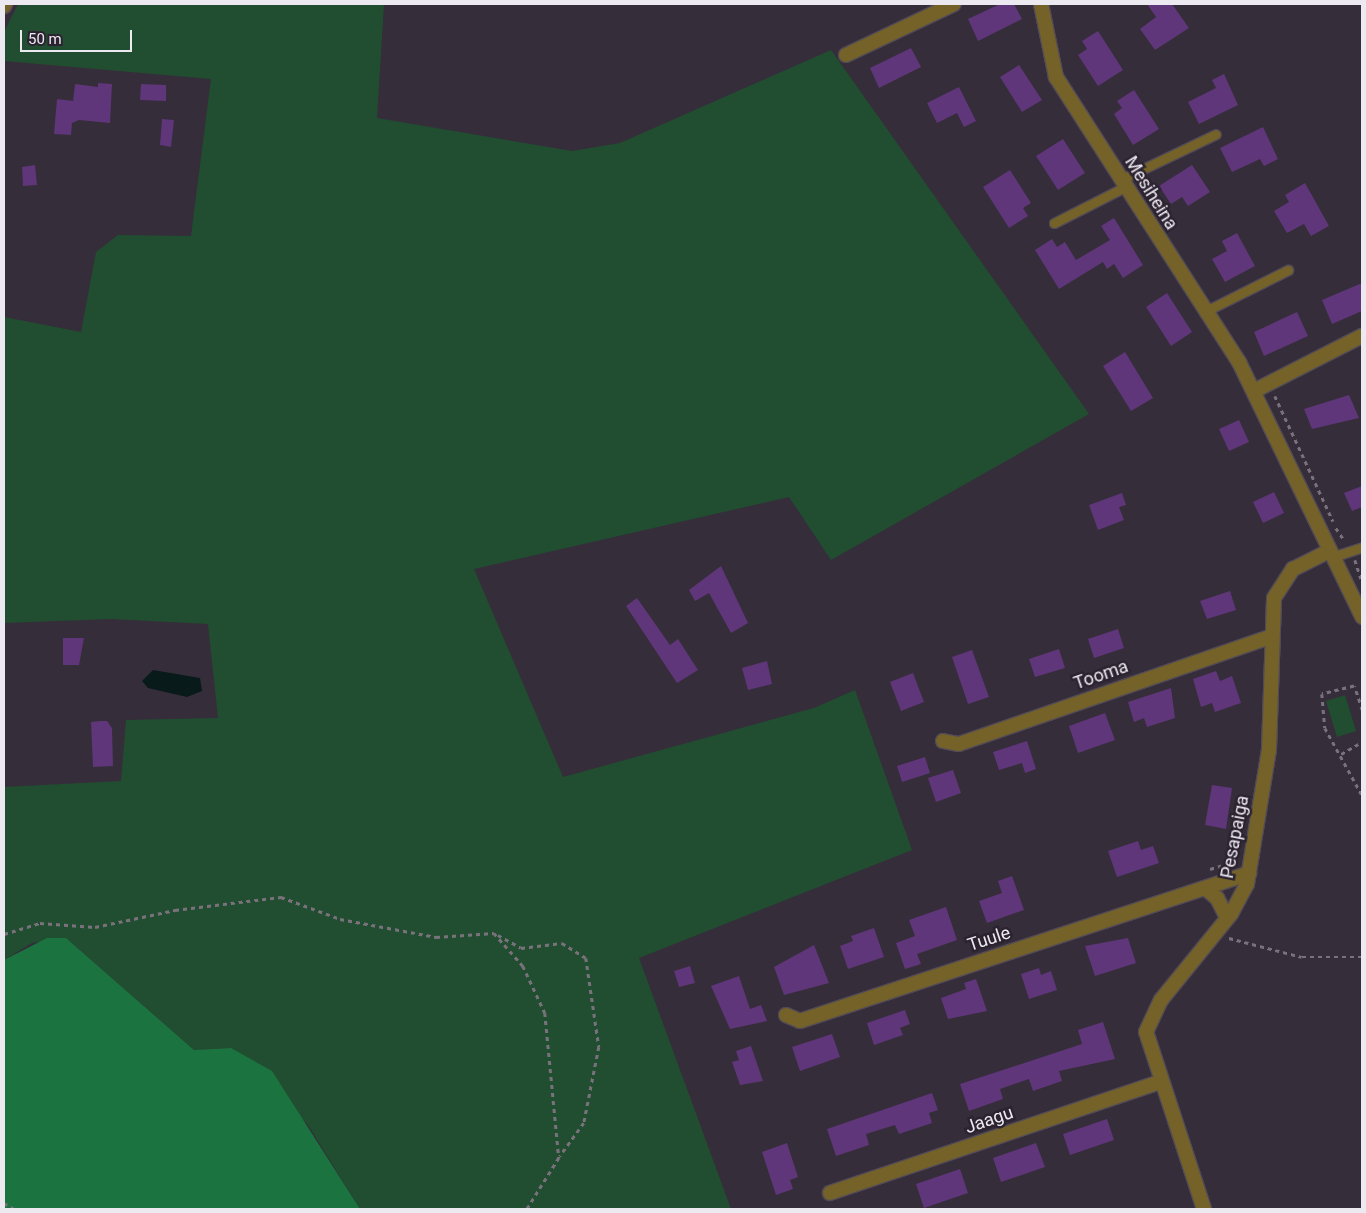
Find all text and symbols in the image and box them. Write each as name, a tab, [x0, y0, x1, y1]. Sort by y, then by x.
scale bar	[22, 20, 135, 52]
text: 50 m	[28, 30, 62, 48]
street label: Mesiheina	[1120, 152, 1182, 234]
street label: Tooma	[1071, 656, 1131, 694]
street label: Pesapaiga	[1216, 794, 1254, 880]
street label: Tuule	[965, 922, 1013, 956]
street label: Jaagu	[962, 1102, 1016, 1138]

